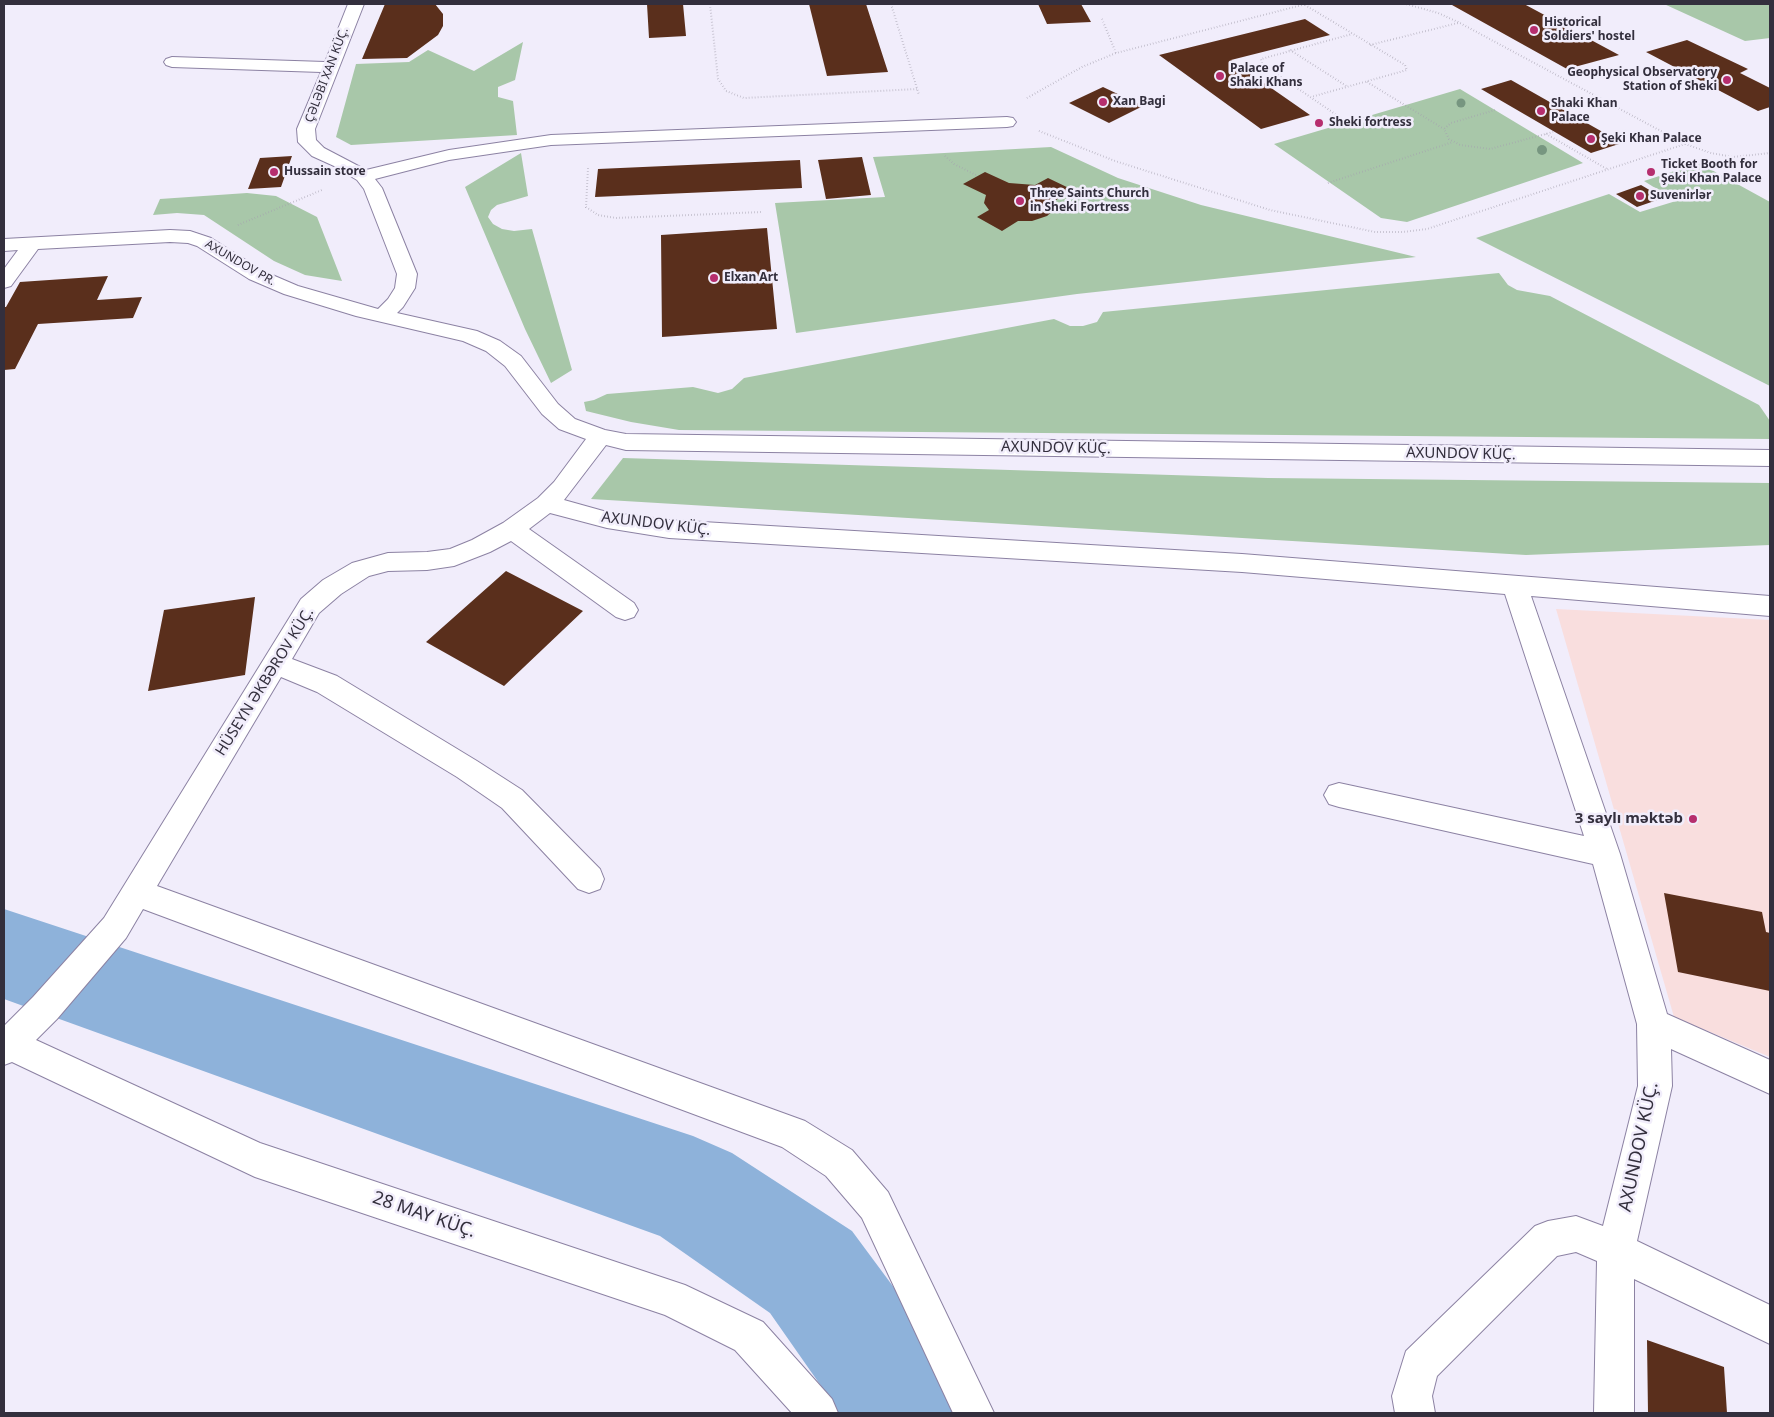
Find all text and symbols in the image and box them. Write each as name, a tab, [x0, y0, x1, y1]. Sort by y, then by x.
place label: Historical Soldiers' hostel	[1544, 16, 1635, 44]
marker: Historical Soldiers' hostel	[1528, 24, 1540, 36]
street label: ÇƏLƏBI XAN KÜÇ.	[302, 25, 352, 125]
place label: Palace of Shaki Khans	[1230, 62, 1303, 90]
place label: Geophysical Observatory Station of Sheki	[1567, 66, 1717, 94]
marker: Palace of Shaki Khans	[1214, 70, 1226, 82]
marker: Geophysical Observatory Station of Sheki	[1721, 74, 1733, 86]
place label: Xan Bagi	[1113, 95, 1165, 109]
marker: Xan Bagi	[1097, 96, 1109, 108]
place label: Shaki Khan Palace	[1551, 97, 1618, 125]
marker: Shaki Khan Palace	[1535, 105, 1547, 117]
place label: Sheki fortress	[1329, 116, 1412, 130]
marker: Sheki fortress	[1313, 117, 1325, 129]
place label: Şeki Khan Palace	[1601, 132, 1702, 146]
marker: Şeki Khan Palace	[1585, 133, 1597, 145]
place label: Ticket Booth for Şeki Khan Palace	[1661, 158, 1762, 186]
place label: Hussain store	[284, 165, 366, 179]
marker: Hussain store	[268, 166, 280, 178]
marker: Ticket Booth for Şeki Khan Palace	[1645, 166, 1657, 178]
place label: Three Saints Church in Sheki Fortress	[1030, 187, 1149, 215]
place label: Suvenirlər	[1650, 189, 1711, 203]
marker: Suvenirlər	[1634, 190, 1646, 202]
marker: Three Saints Church in Sheki Fortress	[1014, 195, 1026, 207]
street label: AXUNDOV PR.	[202, 237, 278, 289]
place label: Elxan Art	[724, 271, 778, 285]
marker: Elxan Art	[708, 272, 720, 284]
street label: AXUNDOV KÜÇ.	[1001, 438, 1111, 458]
street label: AXUNDOV KÜÇ.	[1406, 444, 1516, 464]
street label: AXUNDOV KÜÇ.	[600, 508, 712, 540]
street label: HÜSEYN ƏKBƏROV KÜÇ.	[212, 605, 318, 759]
place label: 3 saylı məktəb	[1575, 810, 1683, 828]
marker: 3 saylı məktəb	[1687, 813, 1699, 825]
street label: AXUNDOV KÜÇ.	[1615, 1080, 1663, 1214]
street label: 28 MAY KÜÇ.	[370, 1187, 478, 1243]

